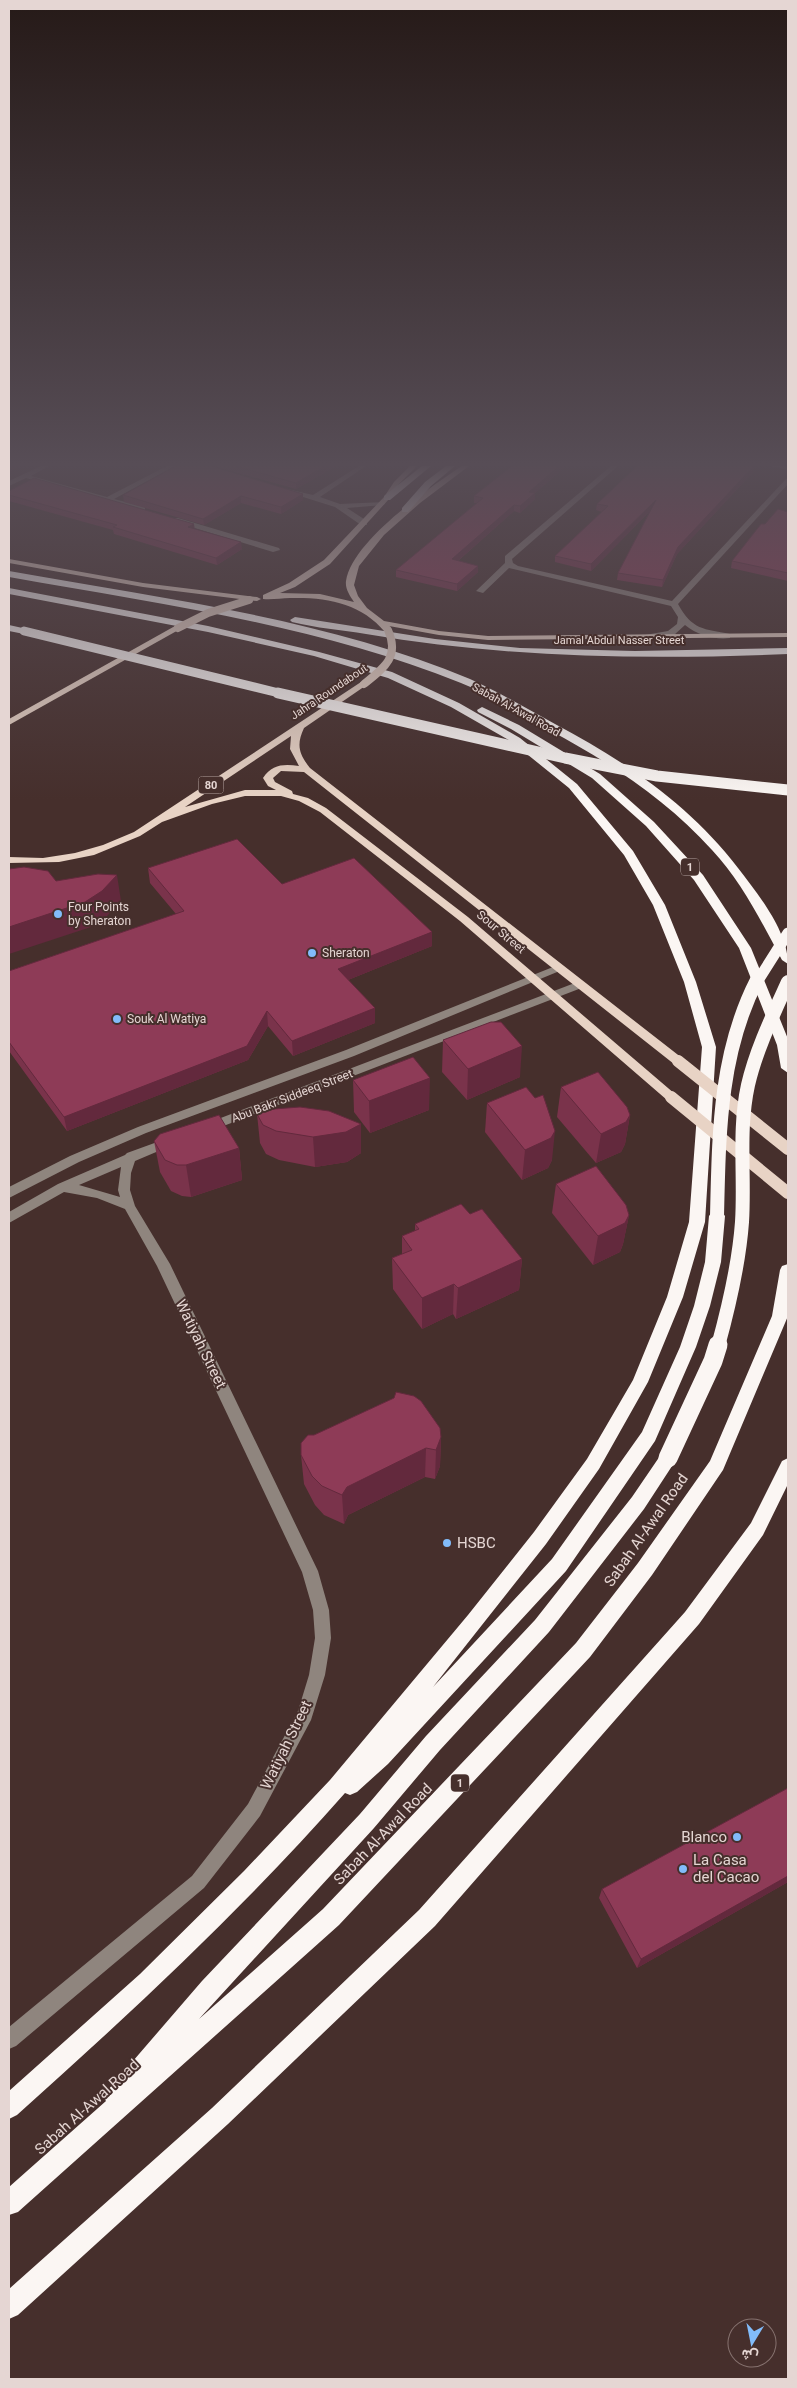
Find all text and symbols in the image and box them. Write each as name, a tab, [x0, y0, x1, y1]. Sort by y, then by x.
street label: Jamal Abdul Nasser Street	[554, 634, 685, 647]
street label: Jahra Roundabout	[288, 661, 370, 723]
street label: Sabah Al-Awal Road	[470, 680, 562, 740]
road number: 80	[198, 776, 224, 794]
road number: 1	[681, 859, 699, 876]
place label: Four Points by Sheraton	[68, 900, 131, 928]
marker: Four Points by Sheraton	[52, 908, 64, 920]
street label: Sour Street	[474, 908, 528, 956]
place label: Sheraton	[322, 946, 370, 960]
marker: Sheraton	[306, 947, 318, 959]
place label: Souk Al Watiya	[127, 1012, 206, 1026]
marker: Souk Al Watiya	[111, 1013, 123, 1025]
street label: Abu Bakr Siddeeq Street	[229, 1066, 355, 1126]
street label: Watiyah Street	[172, 1297, 230, 1391]
street label: Sabah Al-Awal Road	[600, 1470, 692, 1590]
place label: HSBC	[457, 1534, 496, 1552]
marker: HSBC	[441, 1537, 453, 1549]
street label: Watiyah Street	[257, 1698, 315, 1792]
road number: 1	[451, 1775, 469, 1792]
street label: Sabah Al-Awal Road	[330, 1780, 436, 1888]
place label: Blanco	[681, 1828, 727, 1846]
marker: Blanco	[731, 1831, 743, 1843]
place label: La Casa del Cacao	[693, 1851, 759, 1886]
marker: La Casa del Cacao	[677, 1863, 689, 1875]
street label: Sabah Al-Awal Road	[31, 2055, 143, 2159]
north arrow	[727, 2318, 777, 2368]
text: ش	[740, 2345, 760, 2365]

